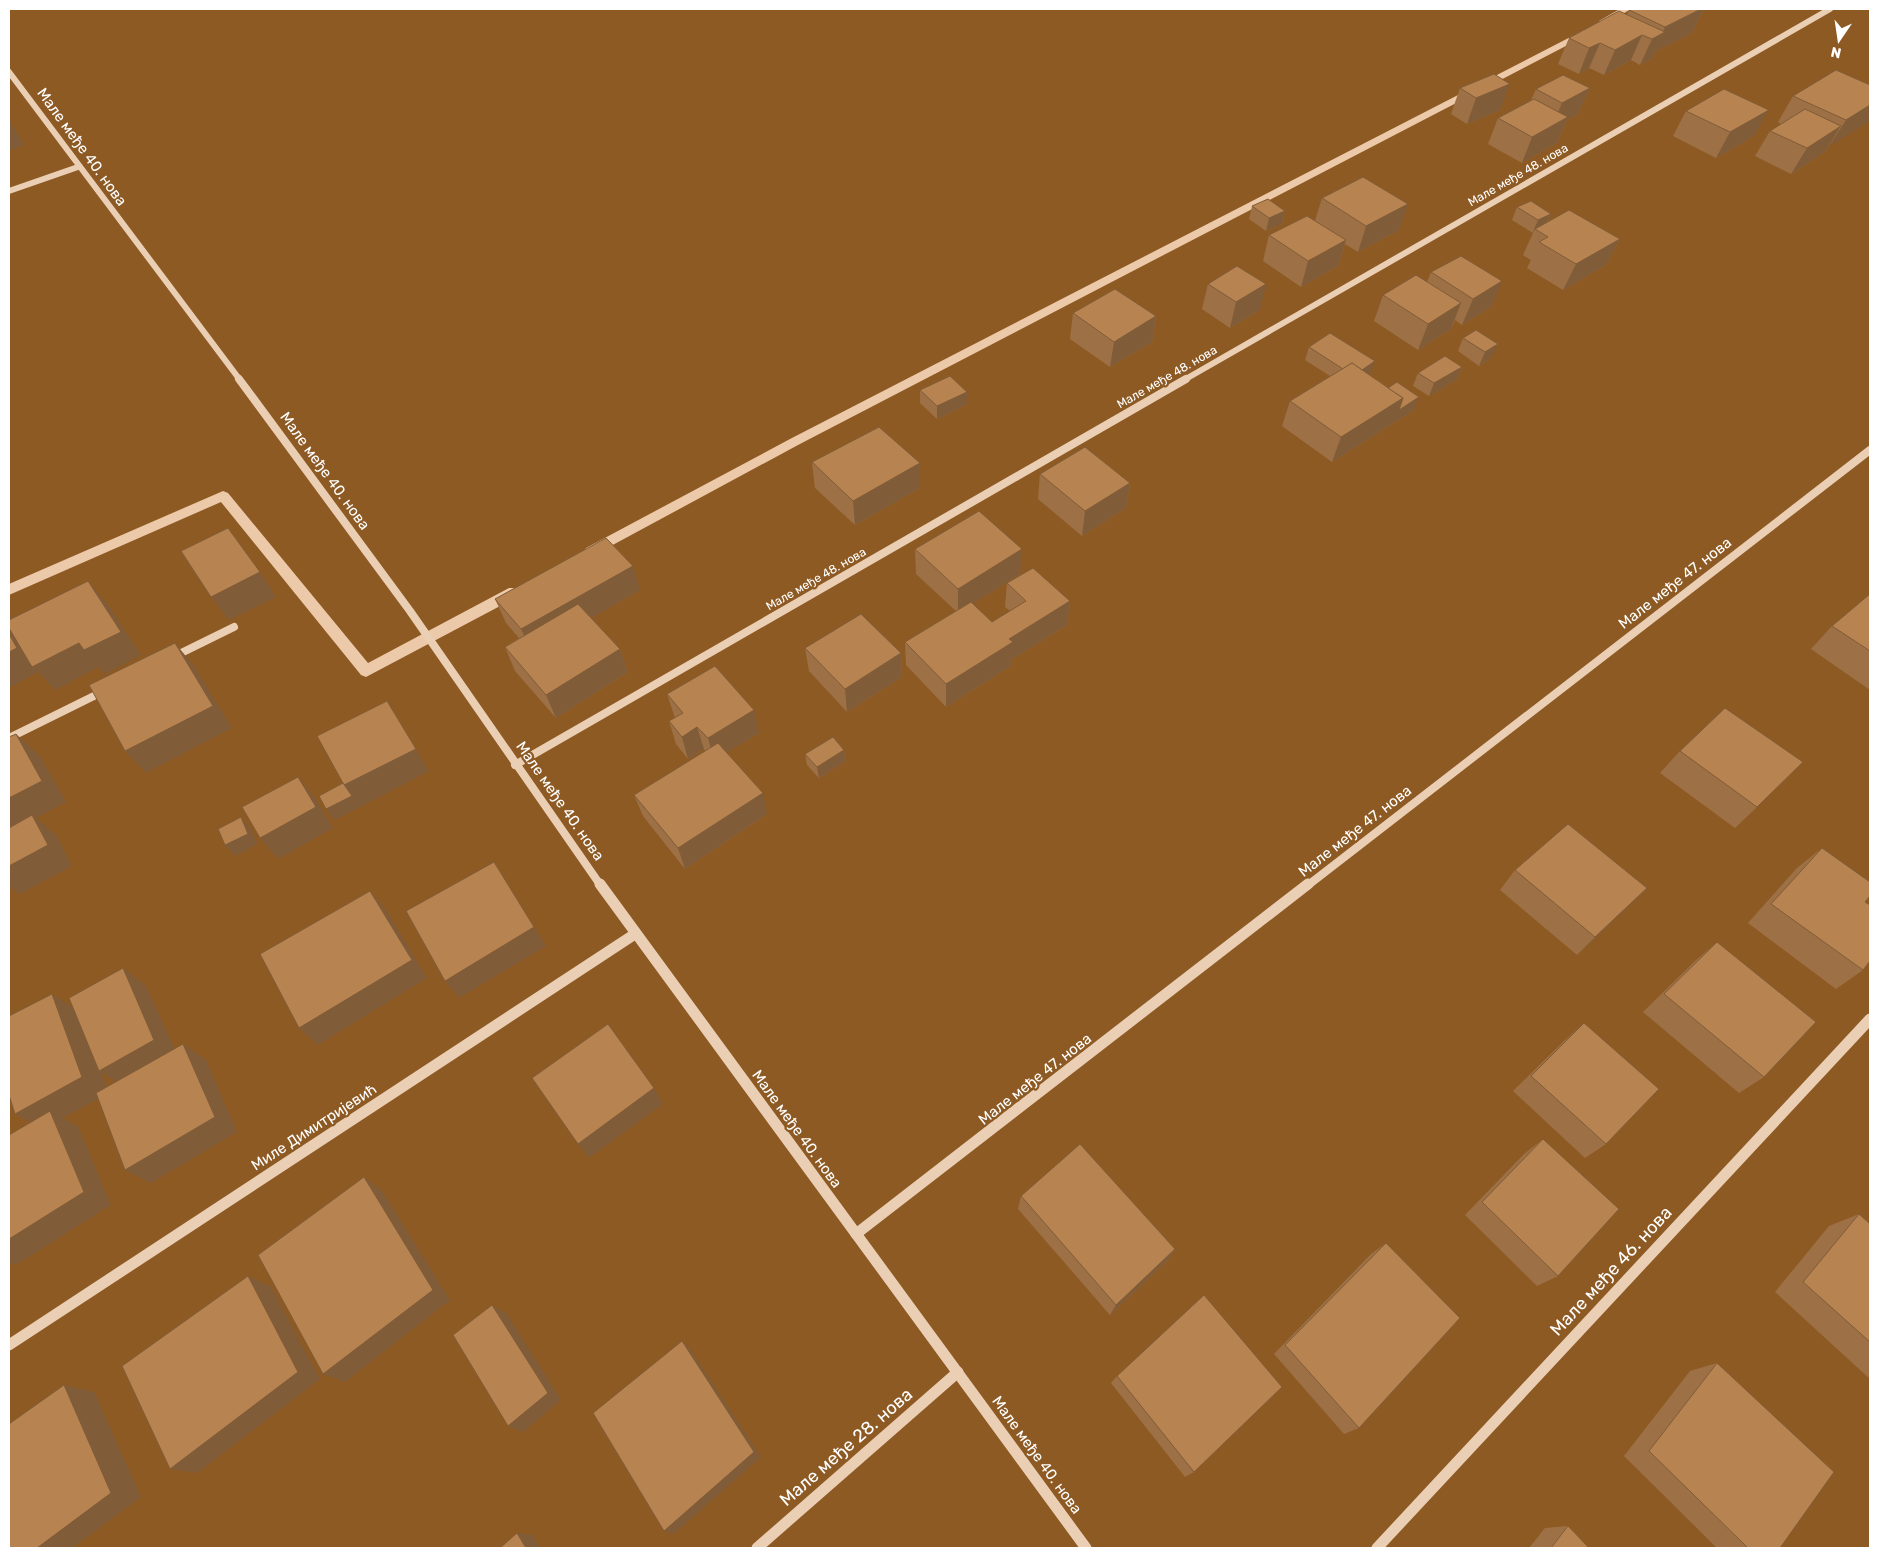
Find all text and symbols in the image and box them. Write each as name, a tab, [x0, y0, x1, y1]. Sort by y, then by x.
north arrow	[1814, 15, 1864, 65]
text: N	[1829, 43, 1843, 62]
street label: Мале међе 40. нова	[33, 85, 131, 209]
street label: Мале међе 48. нова	[1466, 141, 1570, 209]
street label: Мале међе 48. нова	[1115, 343, 1219, 411]
street label: Мале међе 40. нова	[276, 409, 374, 533]
street label: Мале међе 47. нова	[1615, 533, 1735, 633]
street label: Мале међе 48. нова	[764, 545, 868, 613]
street label: Мале међе 40. нова	[512, 738, 608, 864]
street label: Мале међе 47. нова	[1295, 781, 1415, 881]
street label: Мале међе 47. нова	[975, 1029, 1095, 1129]
street label: Мале међе 40. нова	[748, 1067, 846, 1191]
street label: Миле Димитријевић	[248, 1080, 380, 1174]
street label: Мале међе 46. нова	[1545, 1202, 1677, 1340]
street label: Мале међе 28. нова	[775, 1383, 917, 1511]
street label: Мале међе 40. нова	[988, 1393, 1086, 1517]

